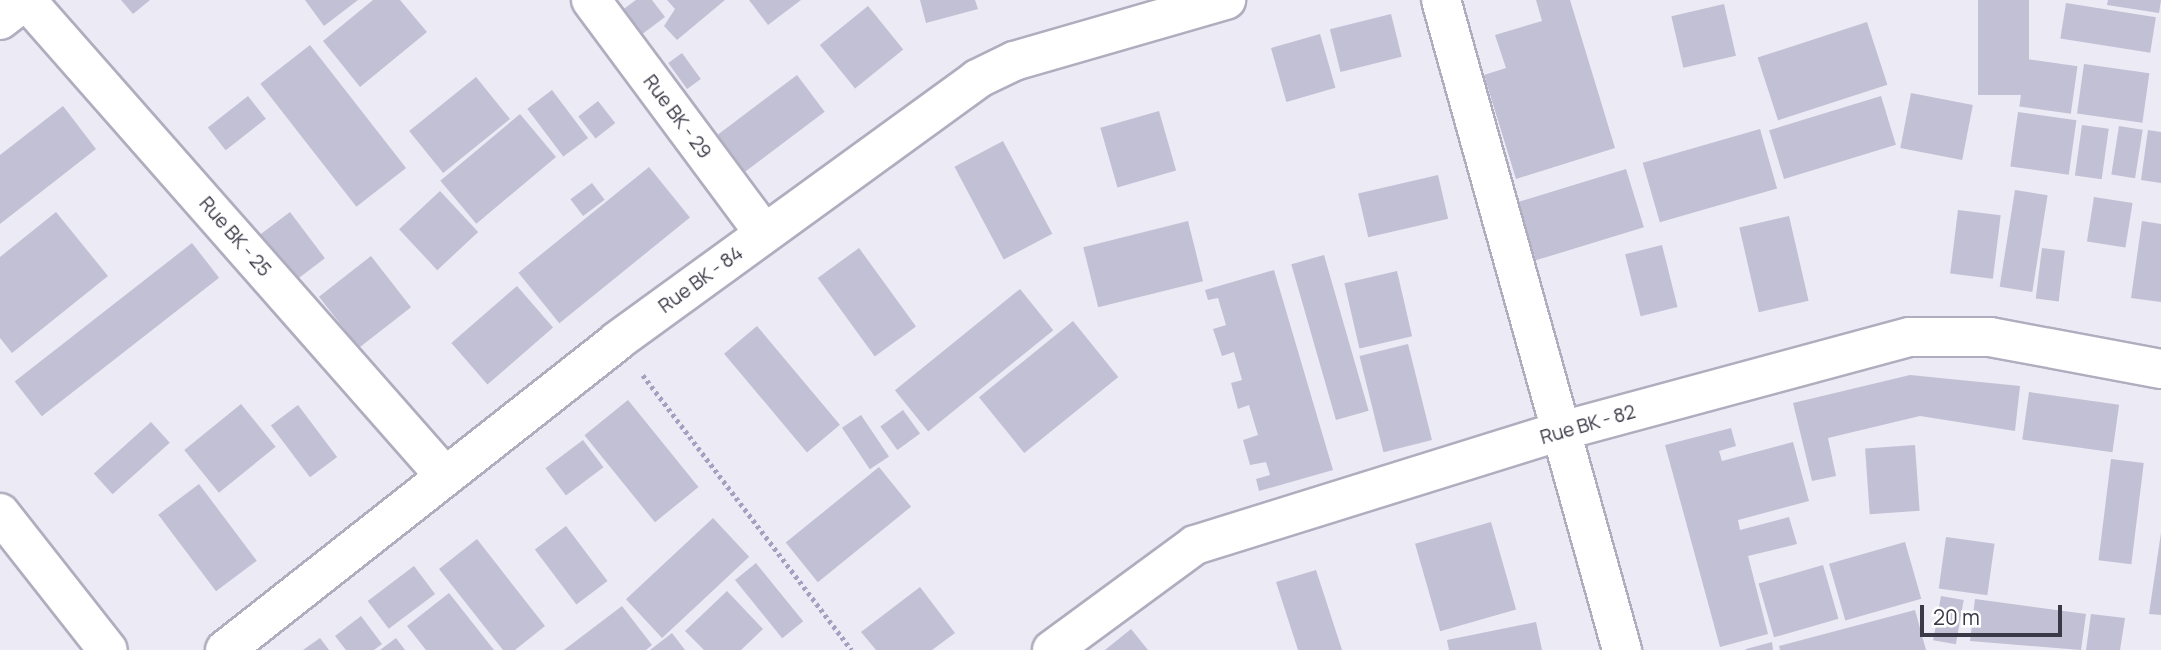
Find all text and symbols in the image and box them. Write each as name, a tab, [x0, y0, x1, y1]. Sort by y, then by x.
street label: Rue BK - 29	[638, 70, 716, 164]
street label: Rue BK - 25	[194, 192, 276, 282]
street label: Rue BK - 84	[654, 242, 748, 318]
street label: Rue BK - 82	[1537, 400, 1639, 450]
scale bar	[1923, 590, 2065, 634]
text: 20 m	[1933, 603, 1980, 631]

